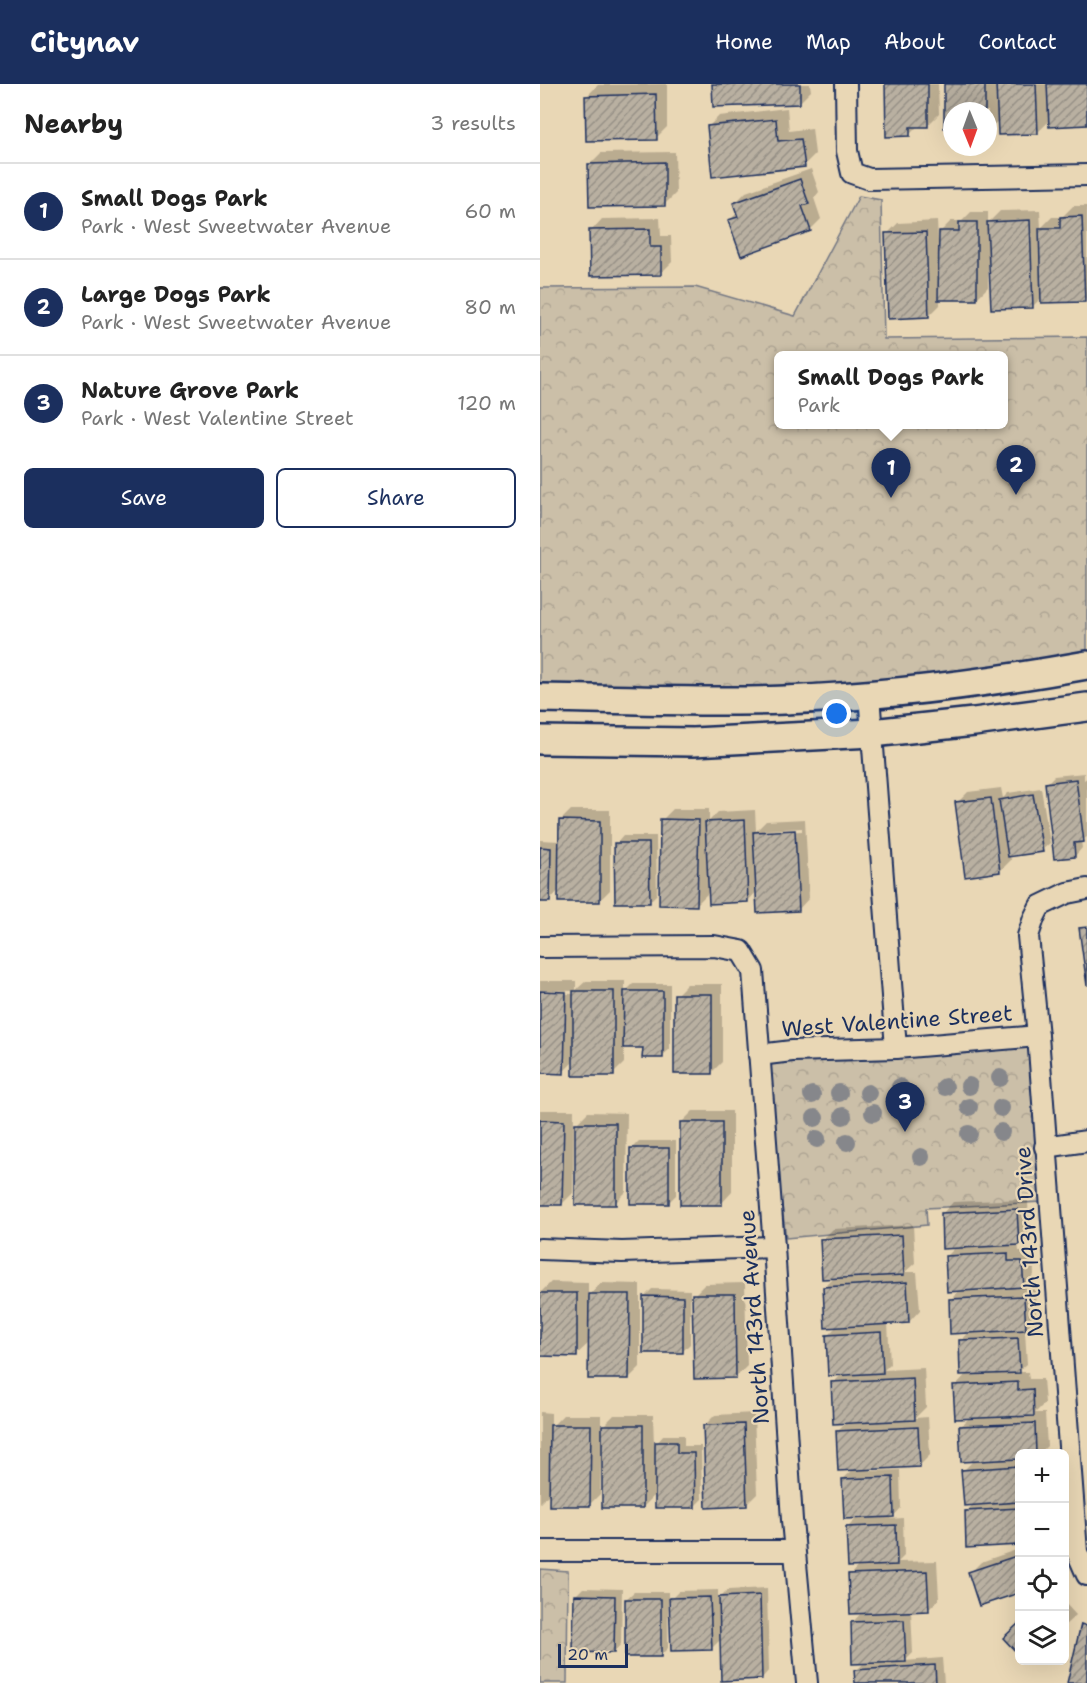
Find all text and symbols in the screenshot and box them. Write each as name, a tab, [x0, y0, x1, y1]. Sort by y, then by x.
text: Citynav	[30, 23, 139, 61]
text: Home	[715, 28, 773, 56]
text: Map	[806, 28, 851, 56]
text: About	[884, 28, 945, 56]
text: Contact	[978, 28, 1057, 56]
north arrow	[943, 102, 997, 156]
text: Nearby	[24, 106, 123, 141]
text: 3 results	[430, 110, 516, 136]
text: Small Dogs Park	[81, 184, 268, 213]
text: 1	[39, 198, 48, 224]
text: 60 m	[464, 198, 516, 224]
text: Park · West Sweetwater Avenue	[81, 213, 391, 239]
text: Large Dogs Park	[81, 280, 271, 309]
text: 2	[37, 294, 51, 320]
text: 80 m	[464, 294, 516, 320]
text: Park · West Sweetwater Avenue	[81, 309, 391, 335]
popup	[774, 351, 1008, 429]
text: Small Dogs Park	[798, 363, 984, 392]
text: Nature Grove Park	[81, 376, 299, 405]
text: 3	[37, 390, 51, 416]
text: 120 m	[457, 390, 516, 416]
text: Park	[798, 392, 841, 418]
text: Park · West Valentine Street	[81, 405, 354, 431]
pin: 2	[996, 446, 1036, 495]
pin: 1	[872, 448, 910, 498]
button: Save	[24, 468, 264, 528]
button: Share	[276, 468, 516, 528]
your location	[822, 699, 851, 728]
street label: West Valentine Street	[780, 998, 1014, 1044]
pin: 3	[886, 1082, 925, 1132]
street label: North 143rd Drive	[1008, 1145, 1050, 1339]
street label: North 143rd Avenue	[732, 1209, 776, 1425]
map controls	[1015, 1449, 1069, 1665]
button: +	[1015, 1449, 1069, 1503]
button: −	[1015, 1503, 1069, 1557]
button: locate	[1015, 1557, 1069, 1611]
button: layers	[1015, 1611, 1069, 1665]
scale bar	[558, 1641, 628, 1668]
text: 20 m	[567, 1644, 608, 1665]

